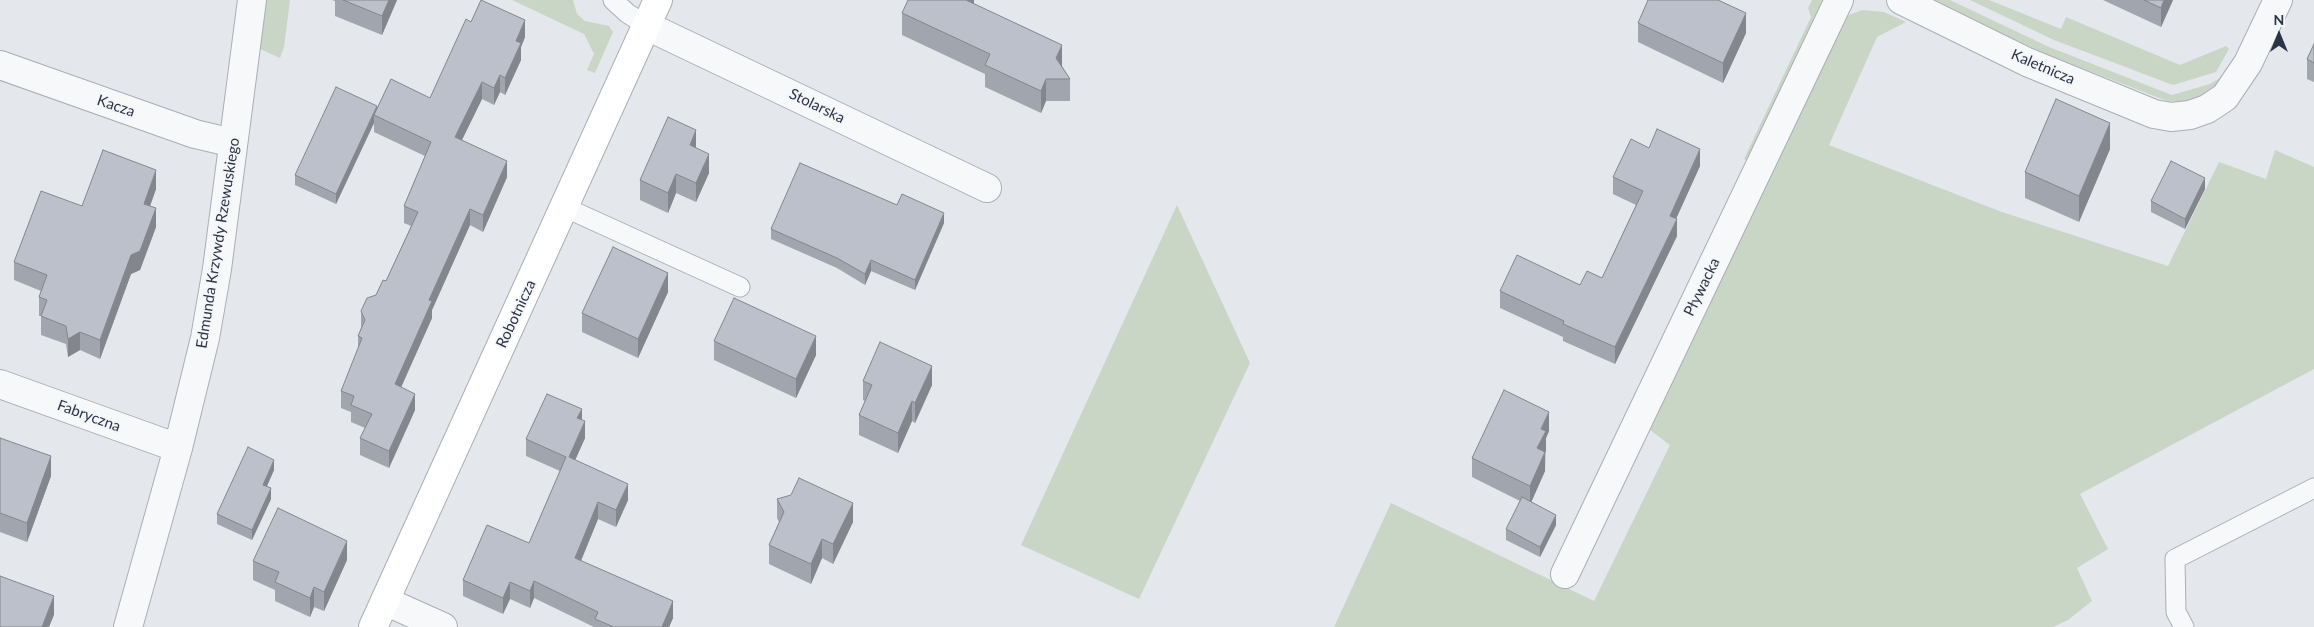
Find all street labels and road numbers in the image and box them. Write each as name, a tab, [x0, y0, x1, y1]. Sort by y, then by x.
street label: Kaletnicza	[2008, 46, 2078, 88]
street label: Stolarska	[786, 85, 848, 127]
street label: Kacza	[95, 91, 137, 121]
street label: Edmunda Krzywdy Rzewuskiego	[192, 136, 244, 350]
street label: Pływacka	[1680, 255, 1724, 319]
street label: Robotnicza	[492, 277, 540, 351]
street label: Fabryczna	[55, 396, 123, 436]

